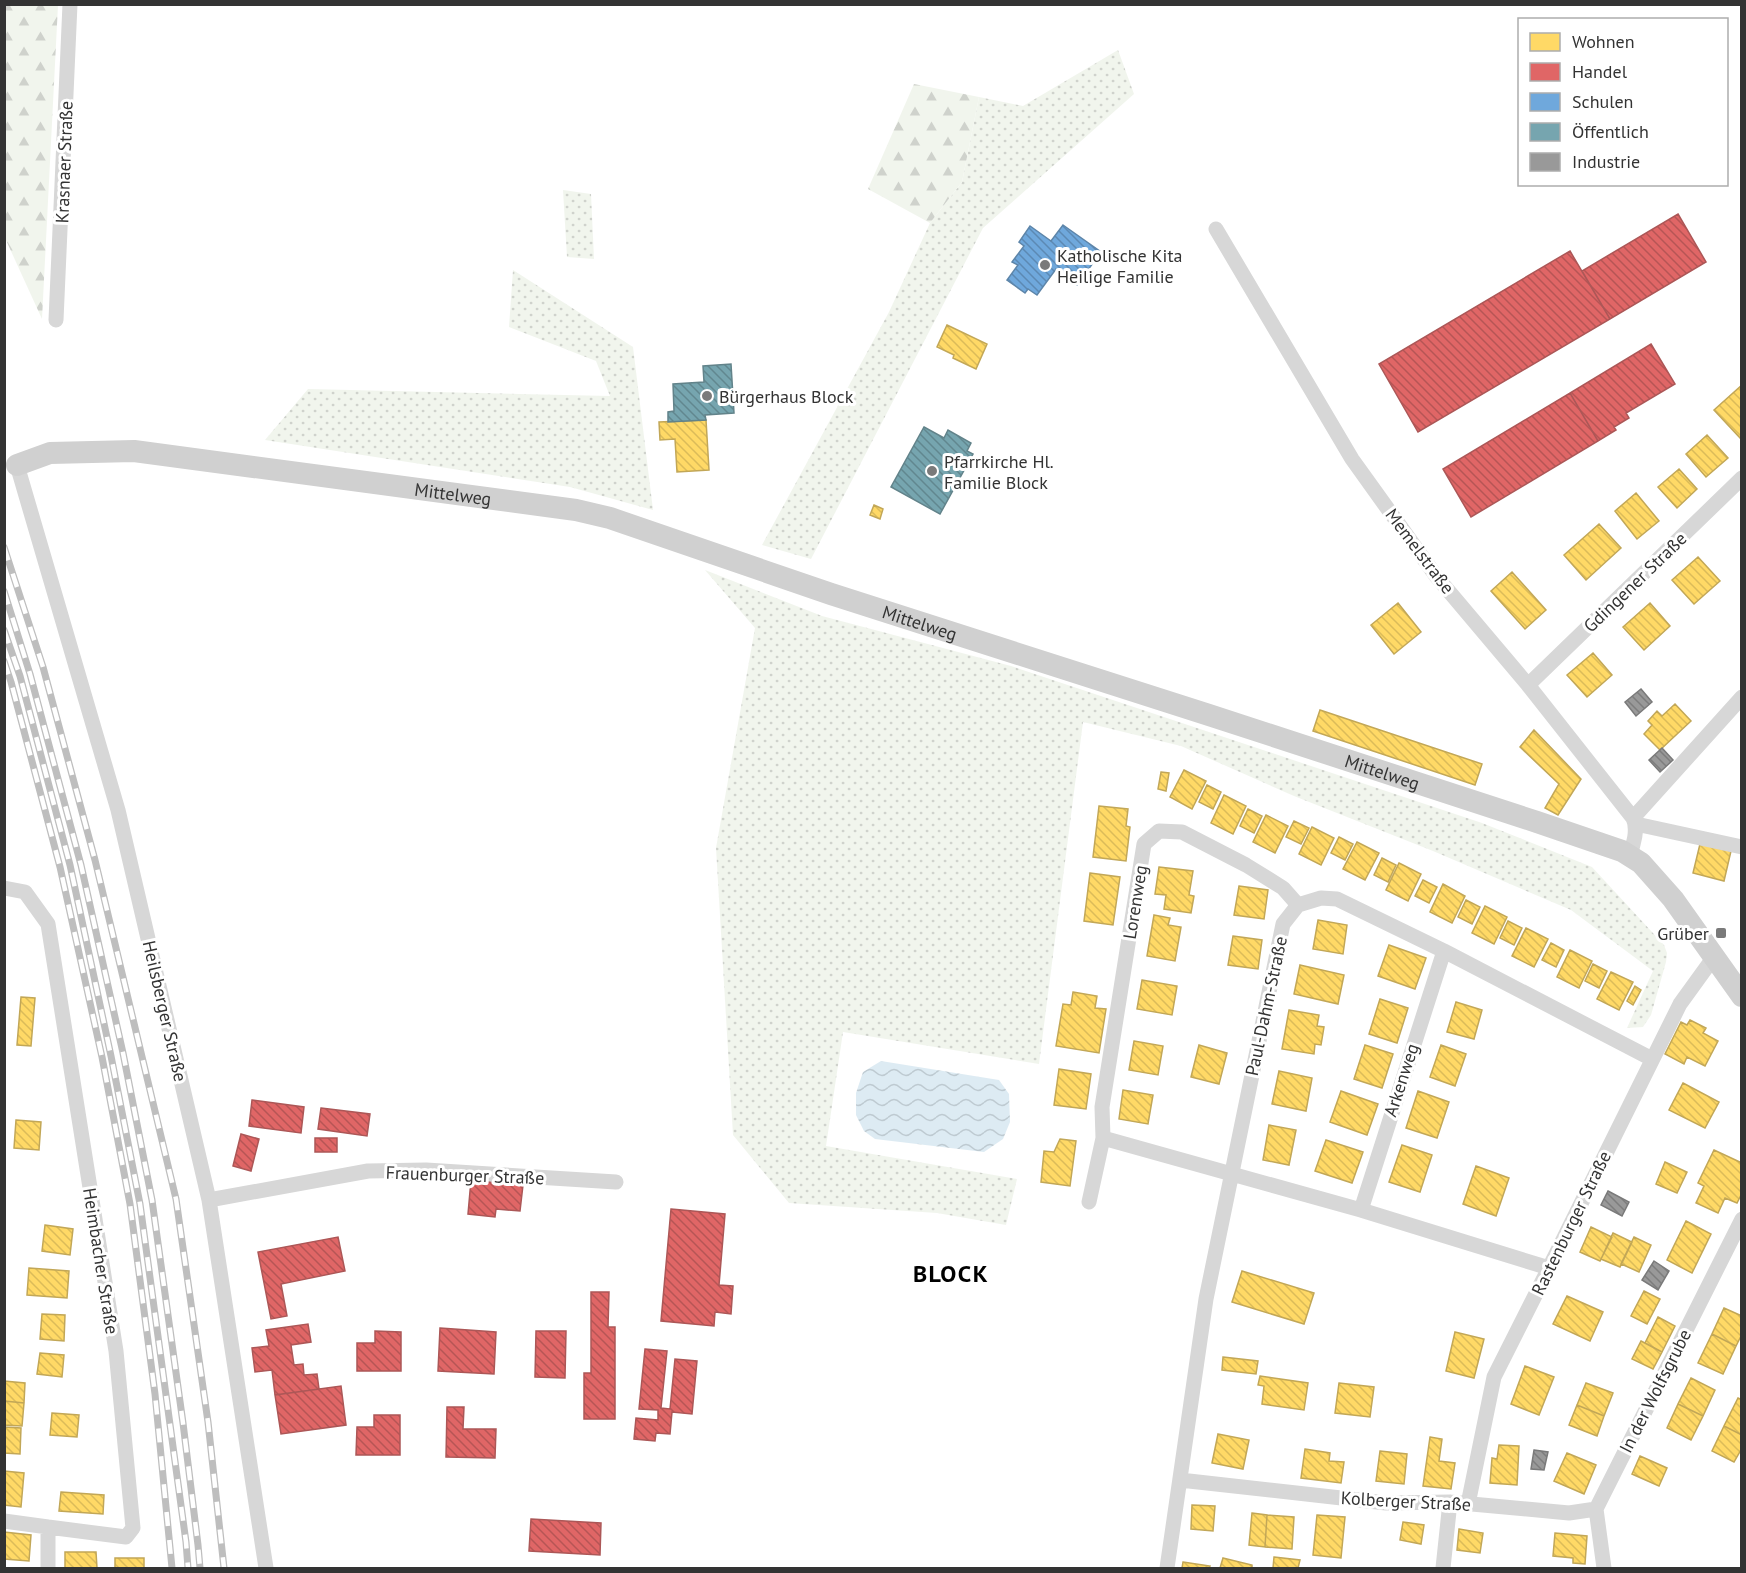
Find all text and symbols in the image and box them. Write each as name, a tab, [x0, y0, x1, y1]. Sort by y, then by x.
legend	[1518, 18, 1728, 186]
text: Wohnen	[1572, 30, 1634, 53]
text: Handel	[1572, 60, 1628, 83]
text: Schulen	[1572, 90, 1633, 113]
street label: Krasnaer Straße	[50, 100, 78, 224]
text: Öffentlich	[1572, 120, 1649, 143]
text: Industrie	[1572, 150, 1640, 173]
place label: Katholische Kita Heilige Familie	[1057, 244, 1182, 288]
marker: Katholische Kita Heilige Familie	[1038, 258, 1052, 272]
place label: Bürgerhaus Block	[719, 385, 854, 408]
marker: Bürgerhaus Block	[700, 389, 714, 403]
place label: Pfarrkirche Hl. Familie Block	[944, 450, 1054, 494]
marker: Pfarrkirche Hl. Familie Block	[925, 464, 939, 478]
street label: Mittelweg	[413, 477, 493, 510]
street label: Memelstraße	[1380, 504, 1460, 598]
street label: Gdingener Straße	[1579, 527, 1691, 637]
street label: Mittelweg	[880, 600, 960, 645]
street label: Mittelweg	[1342, 749, 1423, 794]
street label: Lorenweg	[1118, 863, 1152, 941]
place label: Grüber	[1657, 922, 1709, 945]
marker: Grüber	[1714, 926, 1728, 940]
street label: Paul-Dahm-Straße	[1240, 934, 1292, 1078]
street label: Heilsberger Straße	[138, 938, 192, 1084]
street label: Arkenweg	[1378, 1040, 1424, 1120]
street label: Rastenburger Straße	[1526, 1147, 1616, 1299]
street label: Frauenburger Straße	[385, 1161, 545, 1189]
street label: Heimbacher Straße	[78, 1186, 124, 1336]
district label: BLOCK	[913, 1258, 989, 1289]
street label: In der Wolfsgrube	[1614, 1325, 1696, 1457]
street label: Kolberger Straße	[1340, 1486, 1472, 1516]

